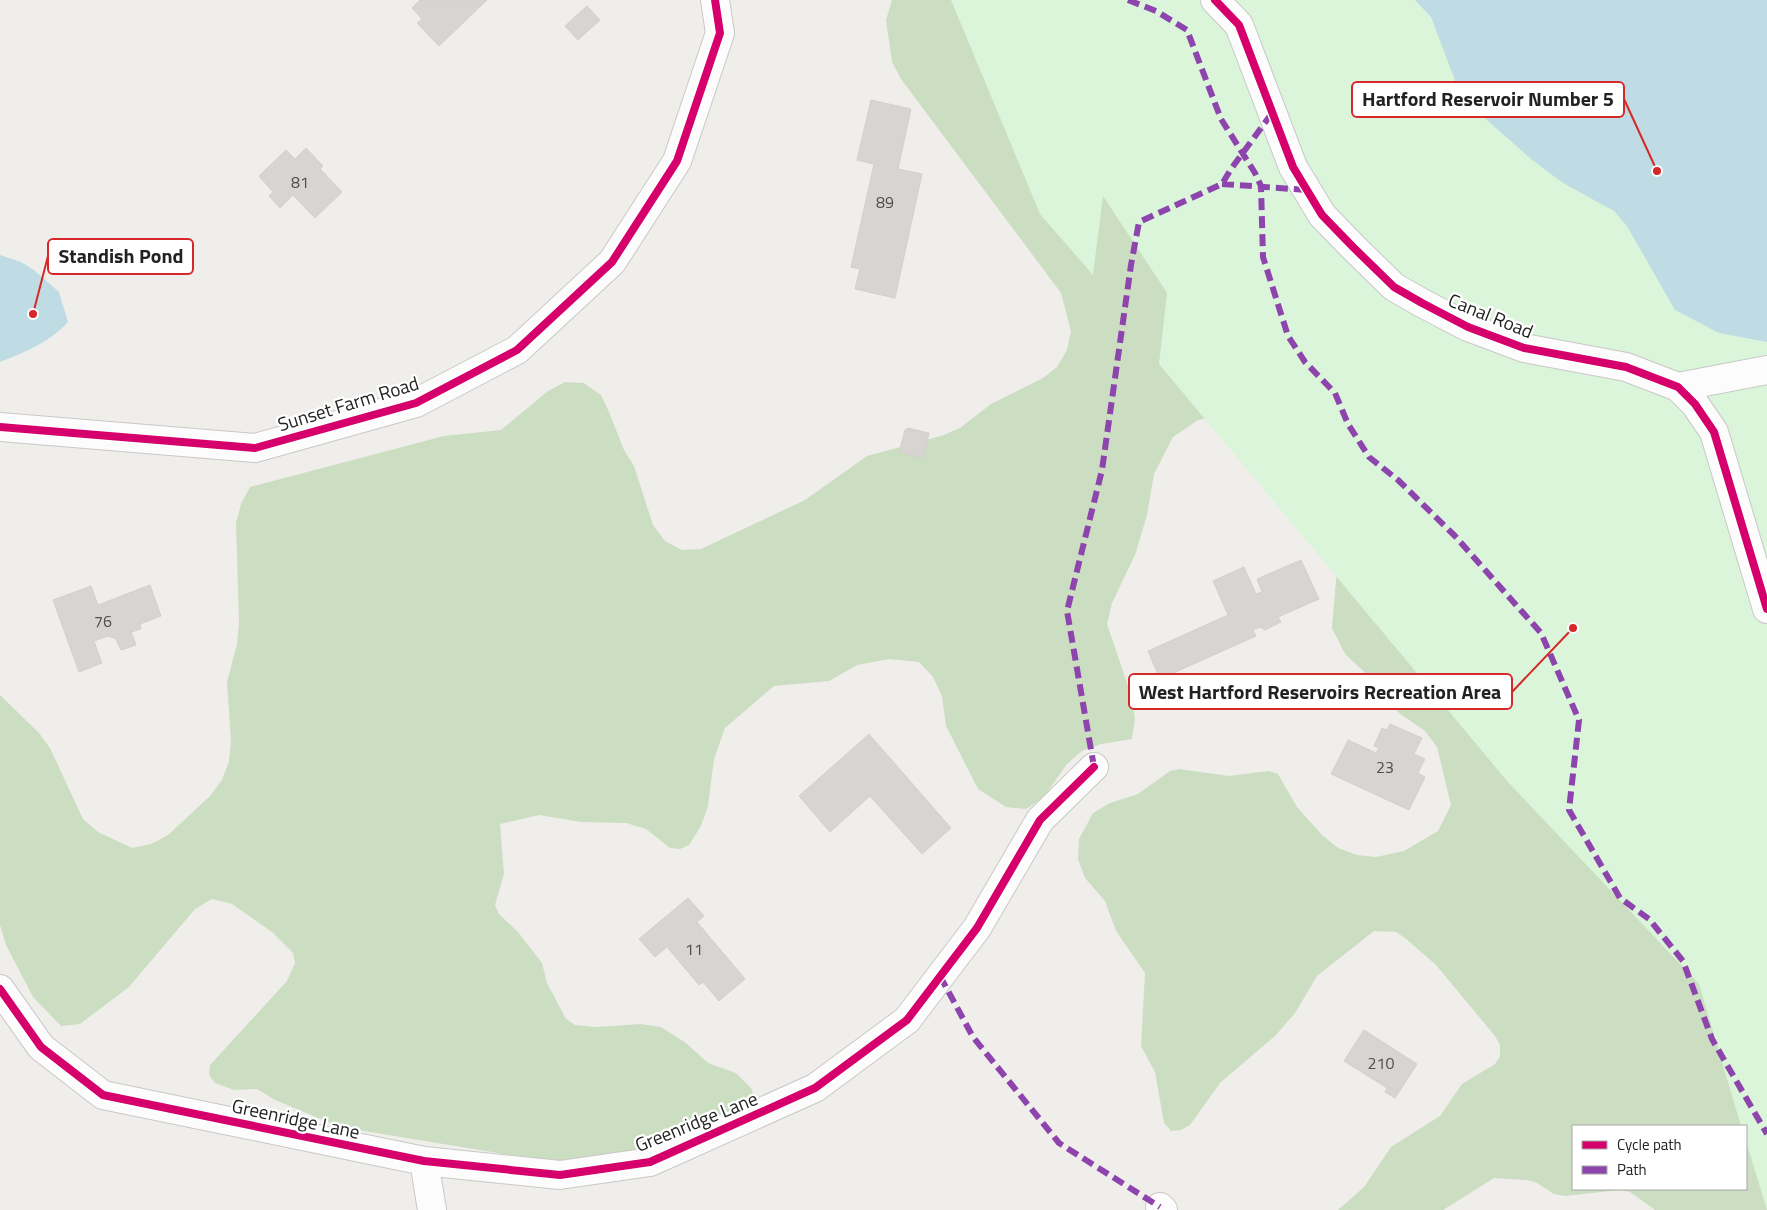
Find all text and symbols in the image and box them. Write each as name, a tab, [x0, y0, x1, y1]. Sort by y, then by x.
callout: Hartford Reservoir Number 5	[1352, 82, 1624, 117]
text: Hartford Reservoir Number 5	[1362, 83, 1614, 114]
house number: 81	[291, 170, 309, 194]
house number: 89	[876, 190, 894, 214]
callout: Standish Pond	[48, 239, 193, 274]
text: Standish Pond	[59, 240, 183, 271]
street label: Canal Road	[1444, 285, 1538, 345]
street label: Sunset Farm Road	[274, 368, 422, 438]
house number: 76	[94, 609, 112, 633]
callout: West Hartford Reservoirs Recreation Area	[1129, 674, 1512, 709]
text: West Hartford Reservoirs Recreation Area	[1139, 676, 1501, 707]
house number: 23	[1376, 755, 1394, 779]
house number: 11	[685, 937, 703, 961]
house number: 210	[1368, 1051, 1394, 1075]
street label: Greenridge Lane	[630, 1083, 762, 1159]
street label: Greenridge Lane	[229, 1090, 363, 1146]
legend	[1572, 1125, 1747, 1190]
text: Cycle path	[1617, 1133, 1682, 1156]
text: Path	[1617, 1158, 1647, 1181]

